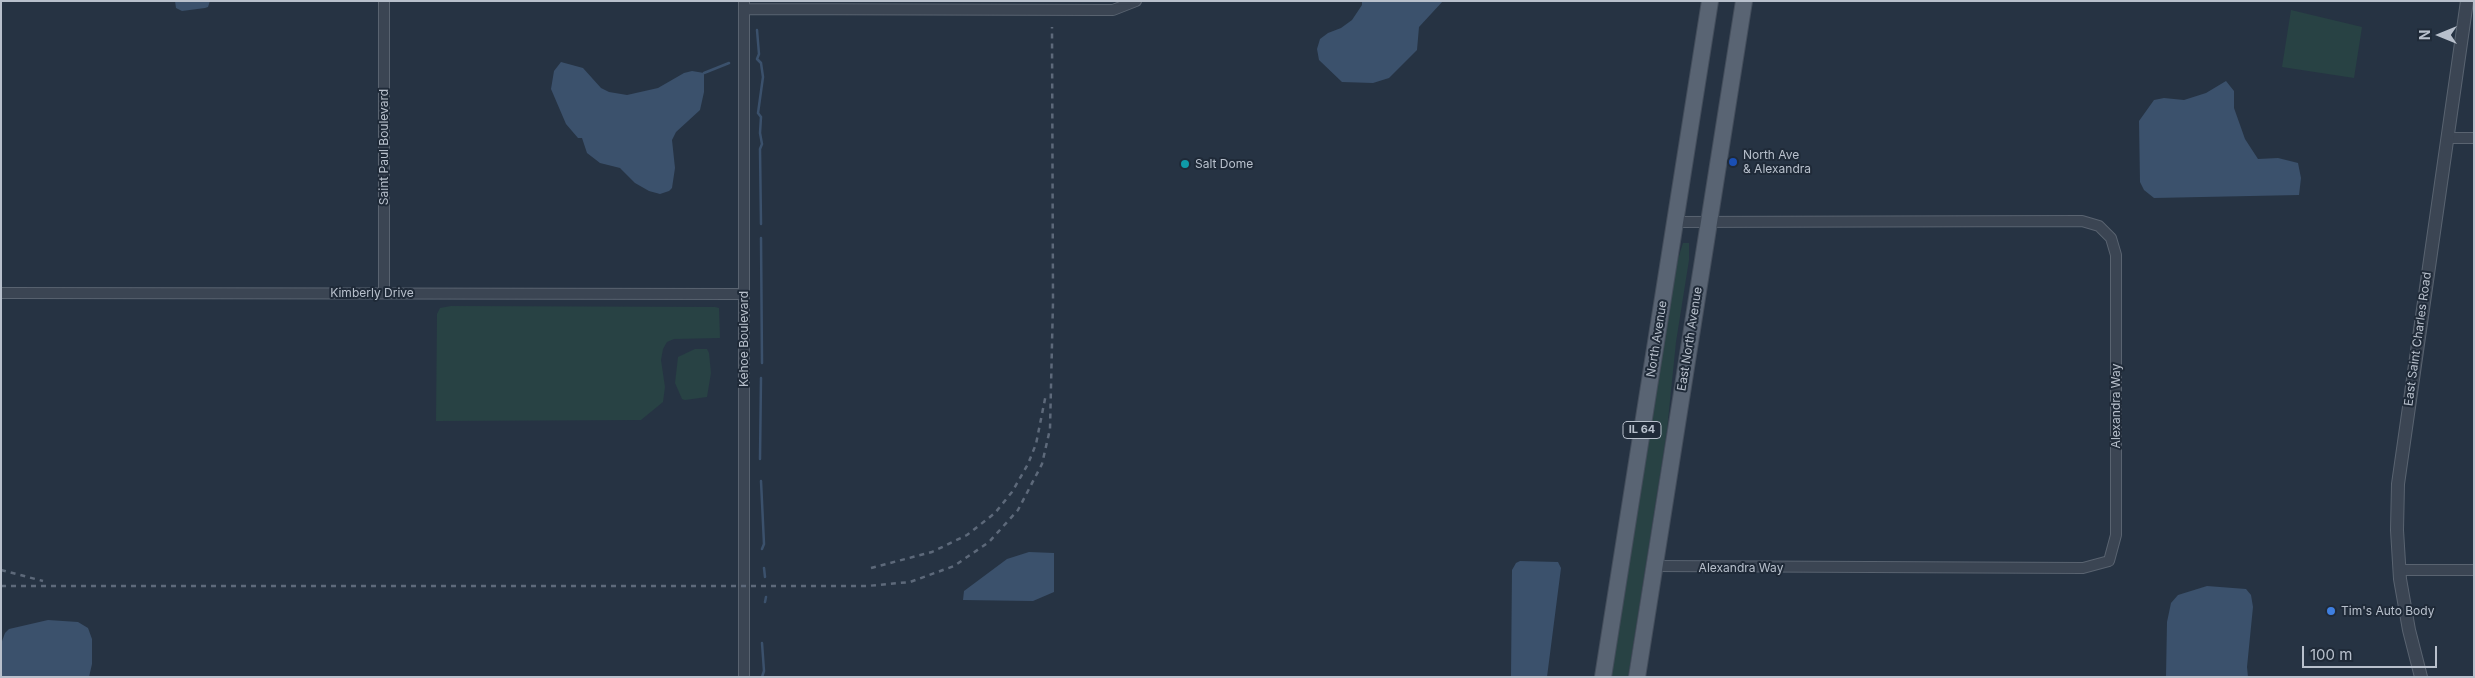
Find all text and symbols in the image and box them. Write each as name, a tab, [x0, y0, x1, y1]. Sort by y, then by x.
north arrow	[2415, 10, 2465, 60]
text: N	[2416, 30, 2433, 40]
street label: Saint Paul Boulevard	[377, 89, 391, 205]
place label: North Ave & Alexandra	[1743, 148, 1811, 176]
marker: North Ave & Alexandra	[1727, 156, 1739, 168]
place label: Salt Dome	[1195, 157, 1253, 171]
marker: Salt Dome	[1179, 158, 1191, 170]
street label: East Saint Charles Road	[2401, 271, 2435, 407]
street label: Kimberly Drive	[330, 286, 414, 300]
street label: East North Avenue	[1675, 286, 1705, 392]
street label: Kehoe Boulevard	[737, 291, 751, 387]
street label: North Avenue	[1644, 300, 1670, 378]
street label: Alexandra Way	[2109, 364, 2123, 448]
road number: IL 64	[1623, 422, 1661, 438]
street label: Alexandra Way	[1699, 561, 1783, 575]
place label: Tim's Auto Body	[2341, 604, 2434, 618]
marker: Tim's Auto Body	[2325, 605, 2337, 617]
scale bar	[2305, 636, 2440, 668]
text: 100 m	[2310, 645, 2352, 664]

